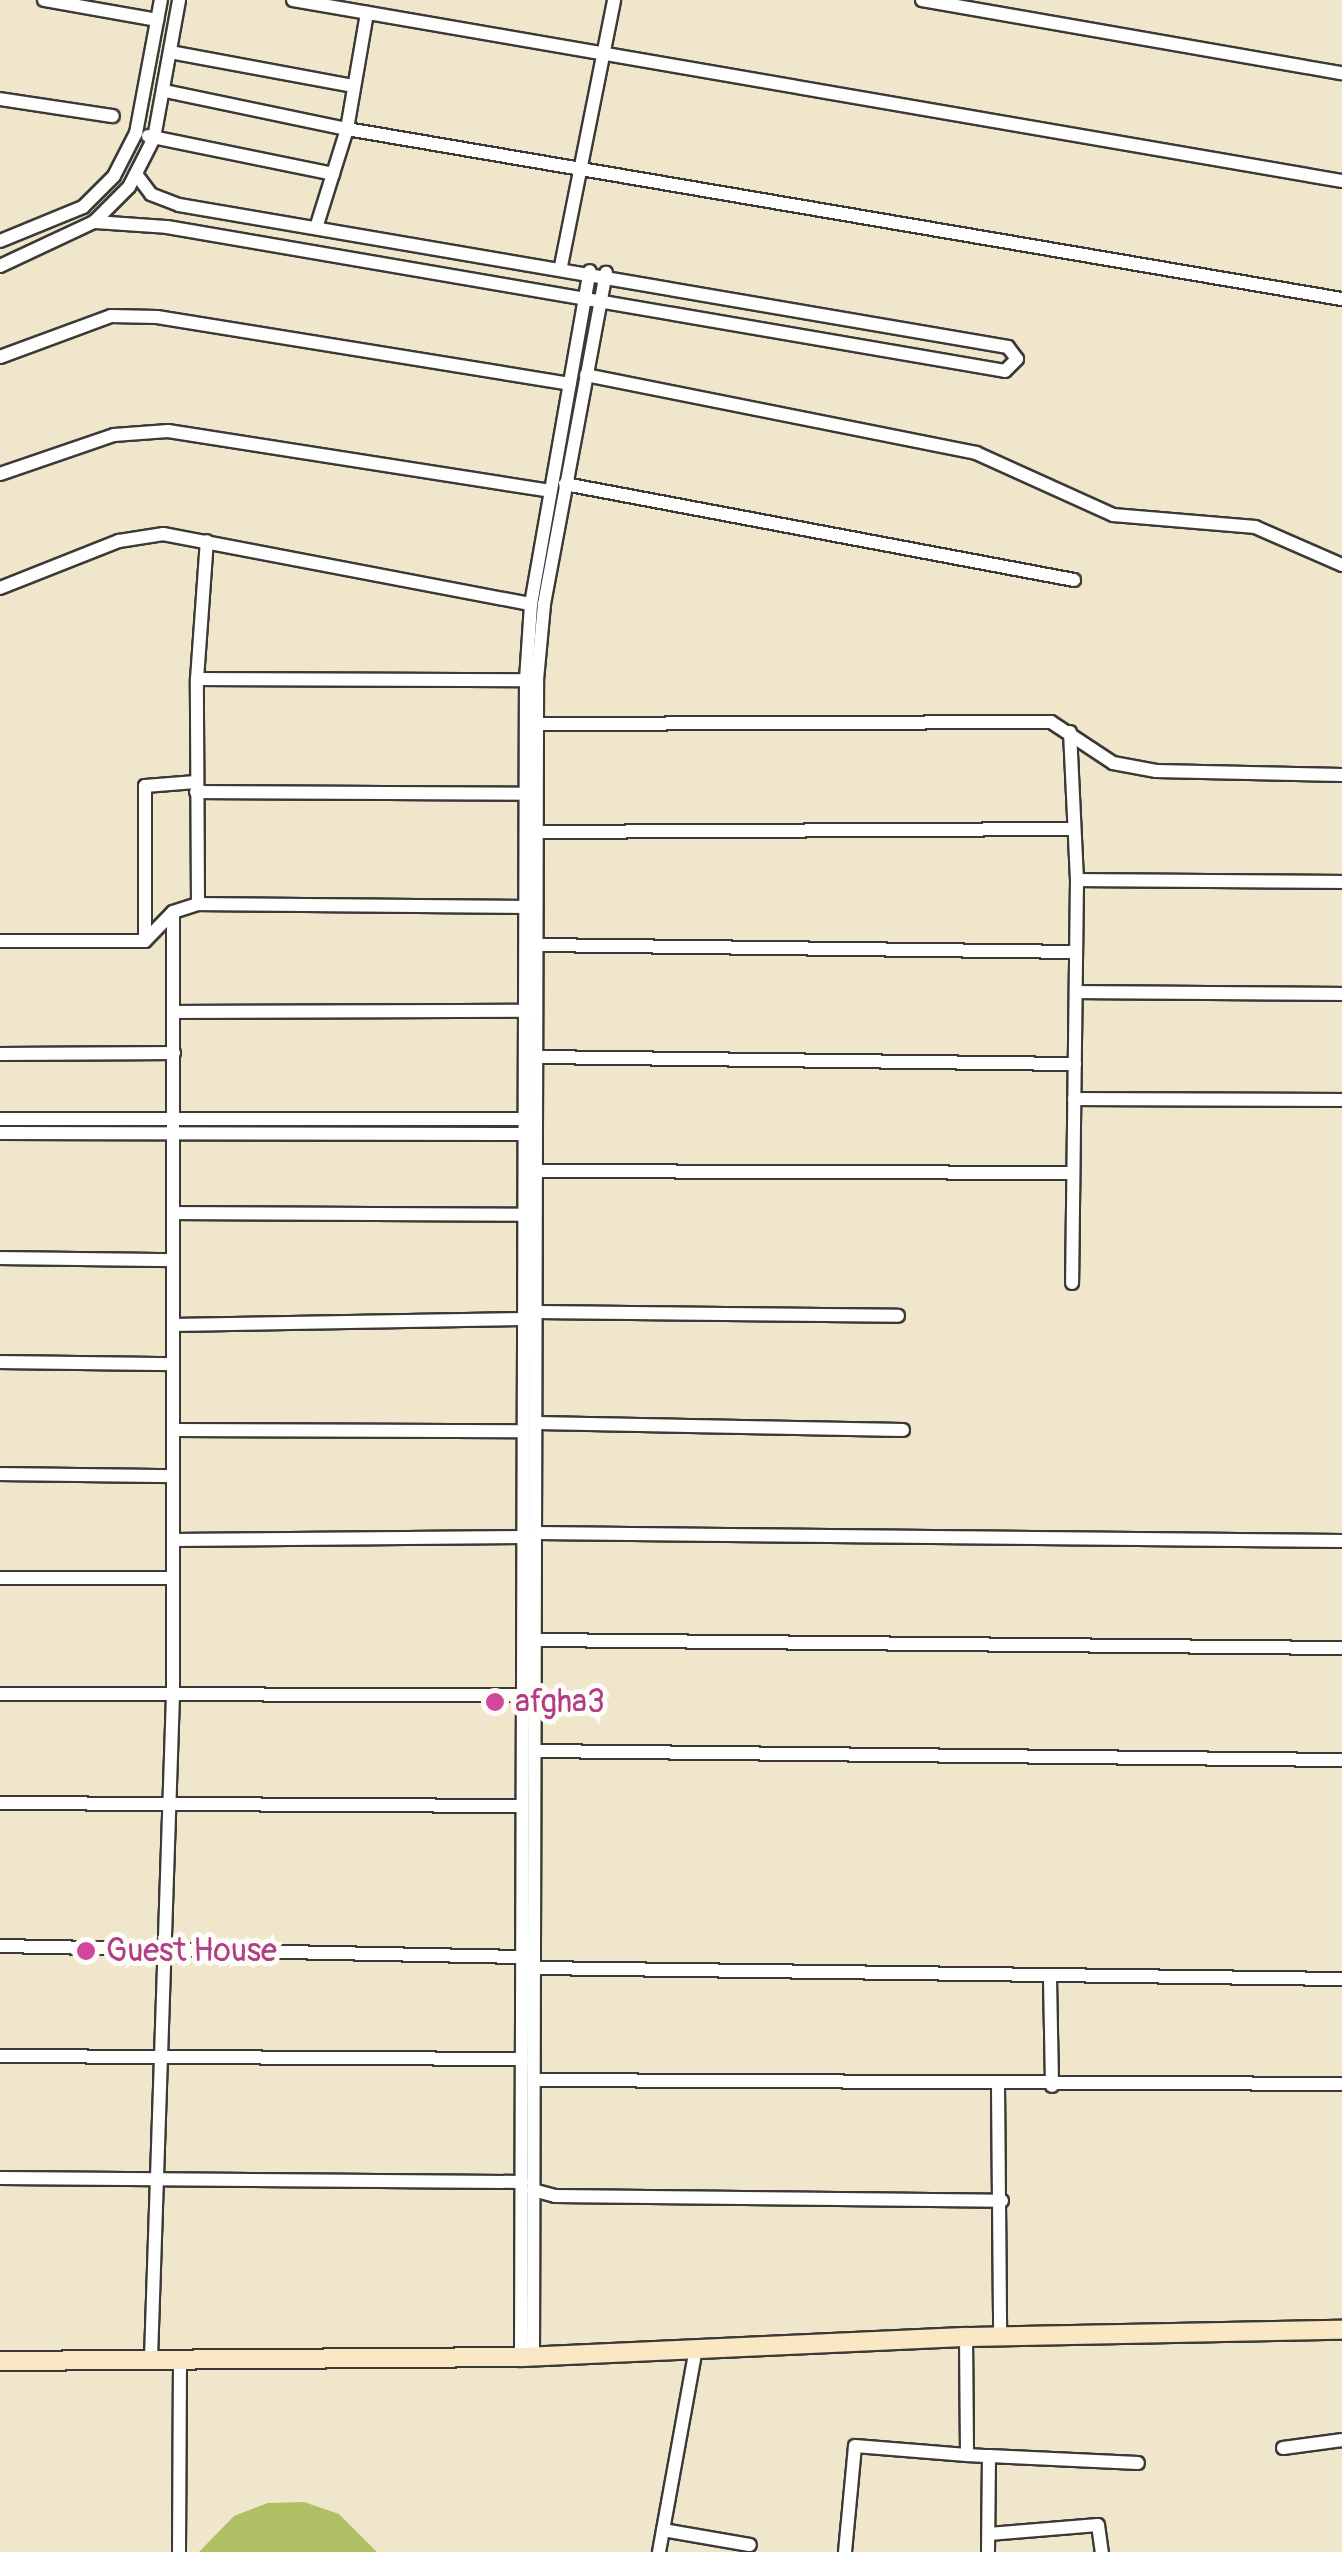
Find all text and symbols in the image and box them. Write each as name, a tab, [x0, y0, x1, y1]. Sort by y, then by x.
place label: afgha3	[515, 1683, 605, 1721]
marker: afgha3	[484, 1691, 506, 1713]
place label: Guest House	[106, 1932, 277, 1970]
marker: Guest House	[75, 1940, 97, 1962]

